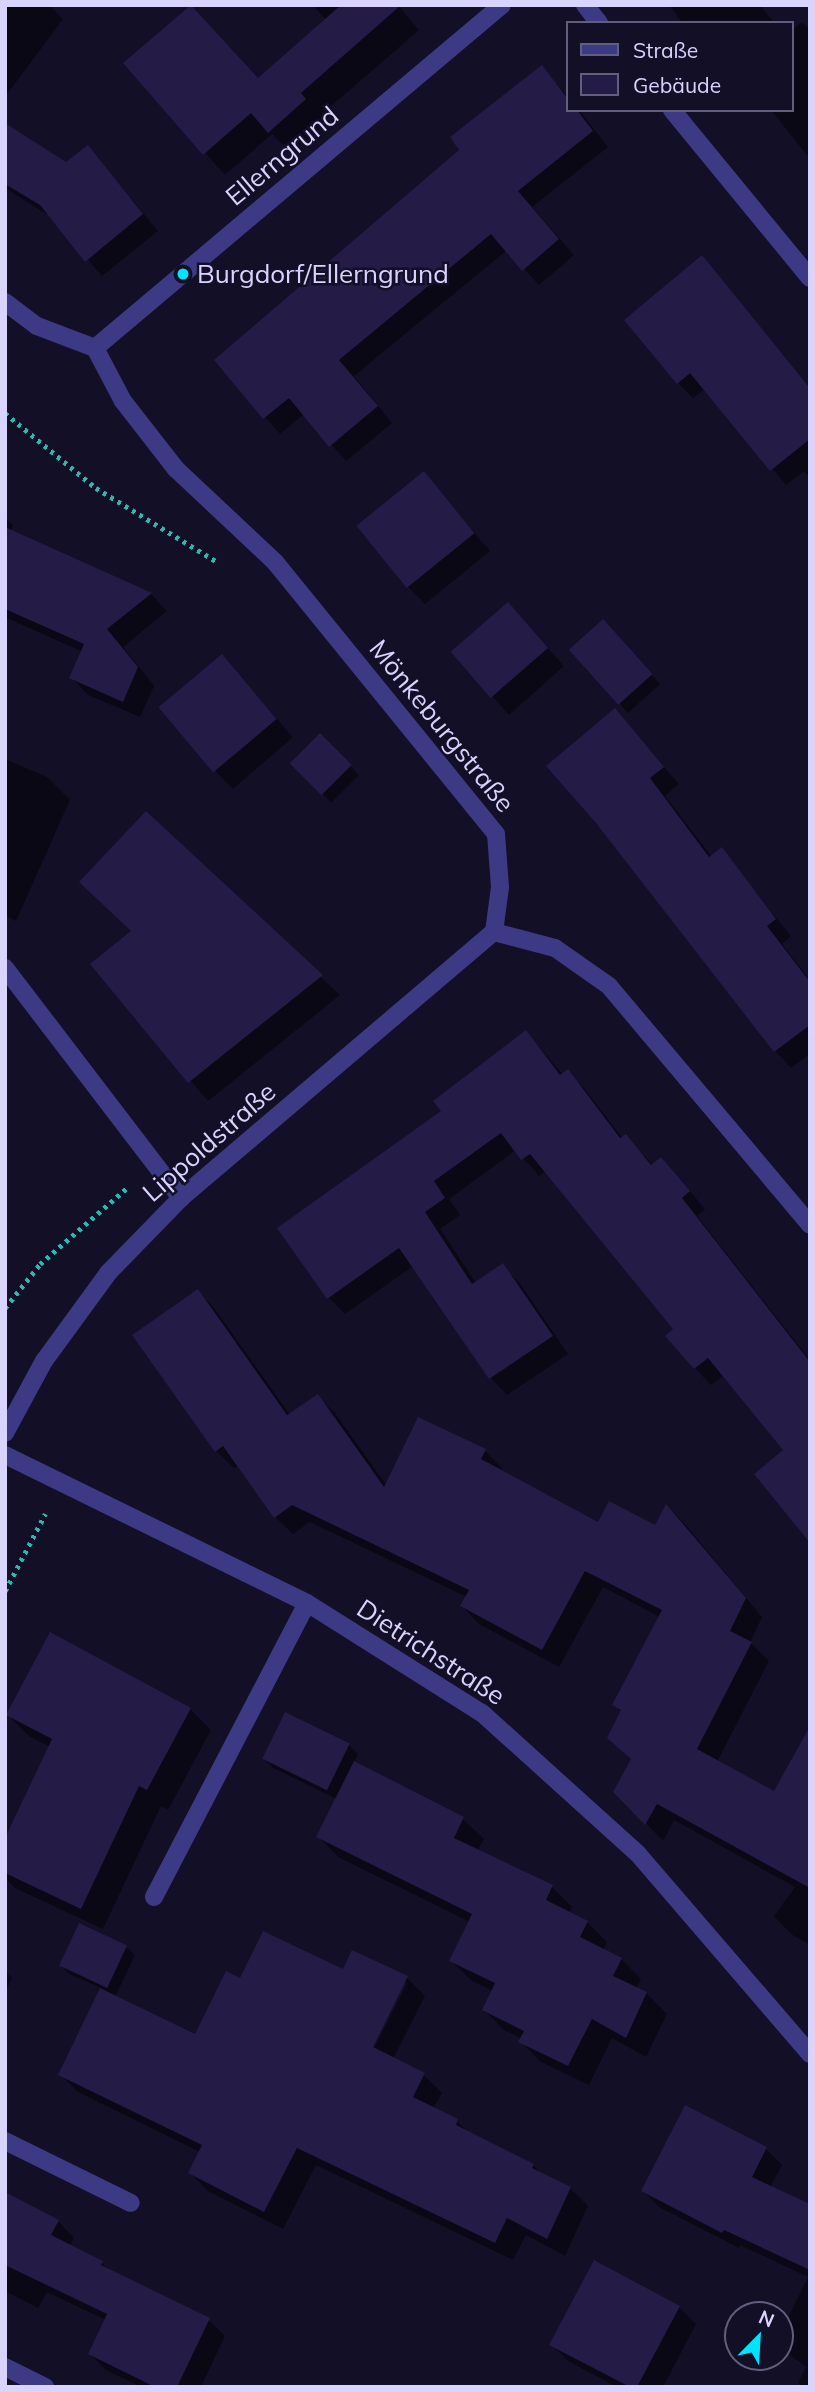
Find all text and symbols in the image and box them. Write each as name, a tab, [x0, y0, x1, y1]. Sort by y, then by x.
legend	[566, 21, 794, 112]
text: Straße	[633, 37, 698, 63]
text: Gebäude	[633, 72, 721, 98]
street label: Ellerngrund	[219, 100, 345, 212]
place label: Burgdorf/Ellerngrund	[197, 258, 449, 290]
marker: Burgdorf/Ellerngrund	[175, 266, 191, 282]
street label: Mönkeburgstraße	[363, 634, 521, 818]
street label: Lippoldstraße	[136, 1076, 282, 1208]
street label: Dietrichstraße	[351, 1593, 511, 1711]
north arrow	[724, 2301, 794, 2371]
text: N	[755, 2305, 778, 2333]

